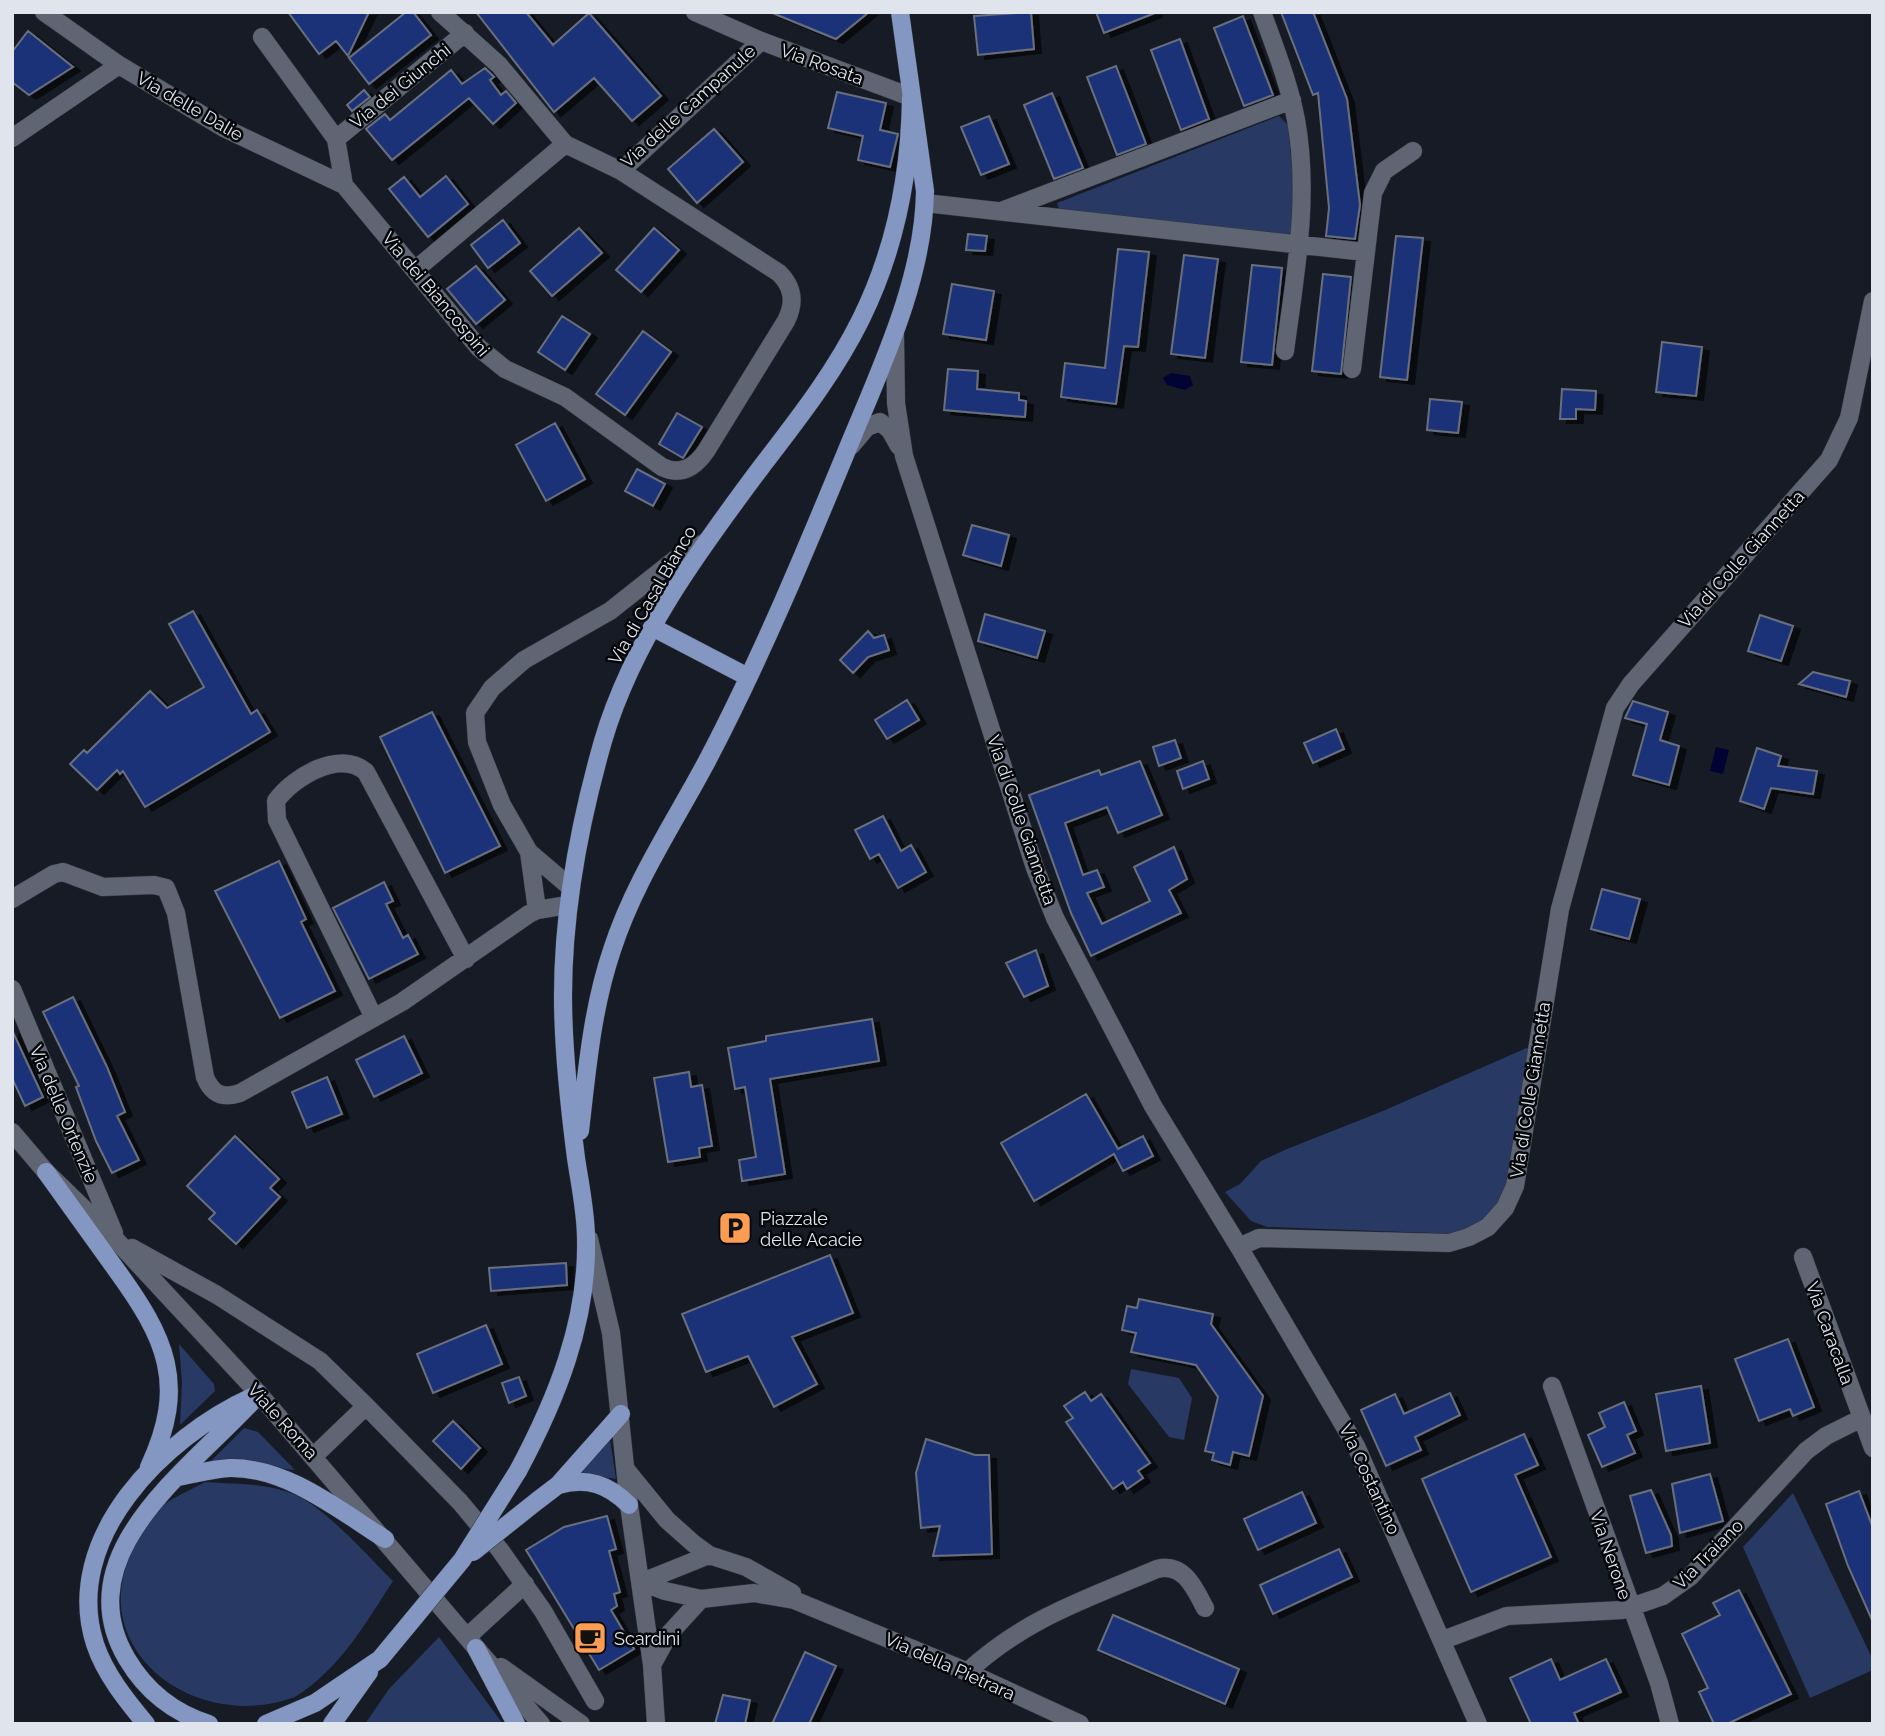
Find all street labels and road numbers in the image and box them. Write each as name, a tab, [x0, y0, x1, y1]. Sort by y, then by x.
street label: Via dei Giunchi	[346, 39, 454, 133]
street label: Via Rosata	[778, 39, 866, 89]
street label: Via delle Campanule	[616, 40, 760, 172]
street label: Via delle Dalie	[133, 67, 247, 145]
street label: Via dei Biancospini	[378, 228, 494, 360]
street label: Via di Colle Giannetta	[1674, 486, 1808, 632]
street label: Via di Casal Bianco	[604, 522, 700, 668]
street label: Via di Colle Giannetta	[983, 732, 1061, 908]
street label: Via di Colle Giannetta	[1506, 1000, 1554, 1180]
street label: Via delle Ortenzie	[26, 1042, 103, 1186]
street label: Via Caracalla	[1802, 1279, 1858, 1387]
street label: Viale Roma	[244, 1379, 322, 1463]
street label: Via Costantino	[1335, 1420, 1405, 1538]
street label: Via Nerone	[1586, 1508, 1636, 1603]
street label: Via Traiano	[1669, 1514, 1748, 1593]
street label: Via della Pietrara	[882, 1628, 1018, 1704]

